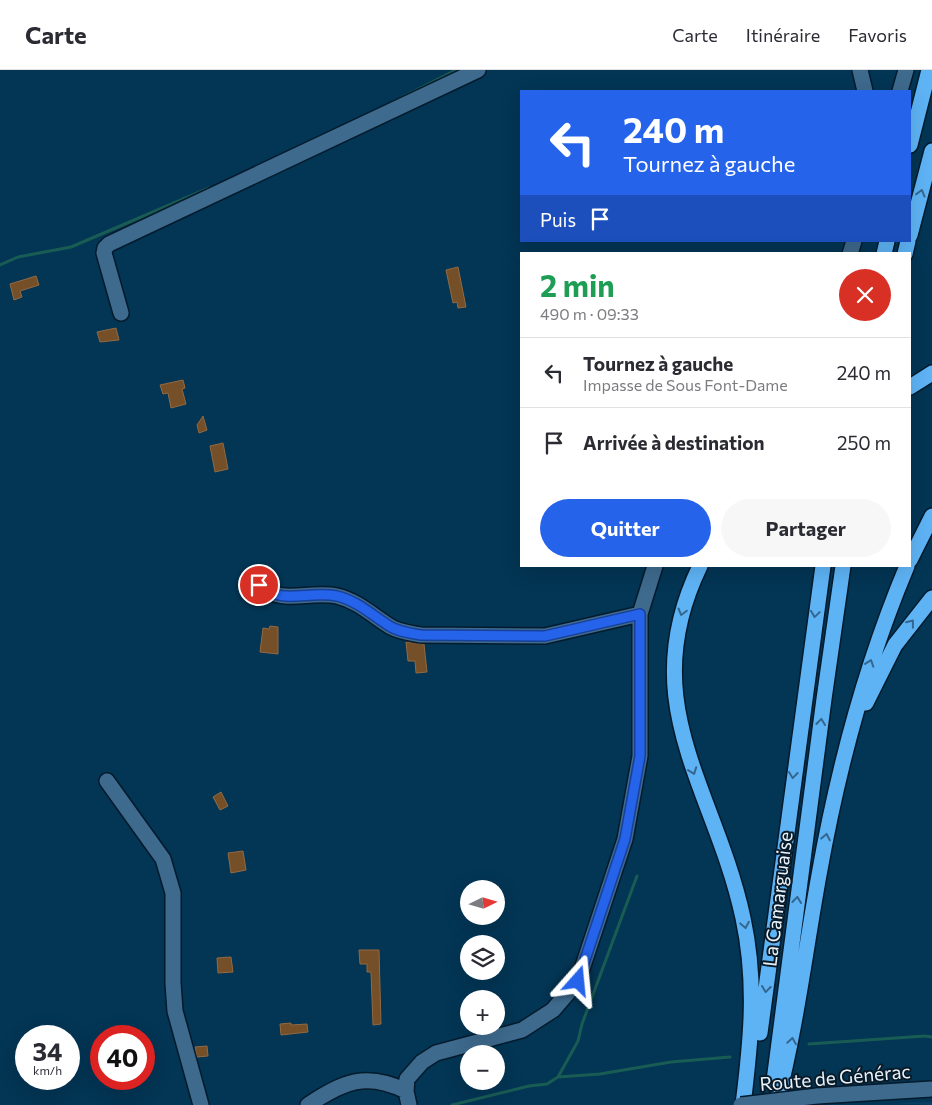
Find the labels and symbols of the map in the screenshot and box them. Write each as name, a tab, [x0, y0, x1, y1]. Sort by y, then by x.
one-way arrow	[915, 189, 926, 198]
pin	[238, 564, 280, 606]
one-way arrow	[678, 607, 688, 615]
one-way arrow	[811, 610, 821, 619]
one-way arrow	[905, 620, 913, 629]
one-way arrow	[864, 659, 874, 667]
one-way arrow	[815, 718, 826, 726]
one-way arrow	[687, 766, 697, 775]
one-way arrow	[789, 771, 799, 780]
street label: La Camarguaise	[757, 830, 797, 968]
one-way arrow	[821, 833, 831, 842]
north arrow	[460, 880, 505, 925]
one-way arrow	[792, 896, 802, 905]
one-way arrow	[739, 920, 749, 929]
position arrow	[551, 954, 603, 1006]
one-way arrow	[761, 985, 772, 993]
speed limit sign: 40	[90, 1025, 155, 1090]
one-way arrow	[786, 1036, 796, 1045]
street label: Route de Générac	[758, 1059, 912, 1095]

